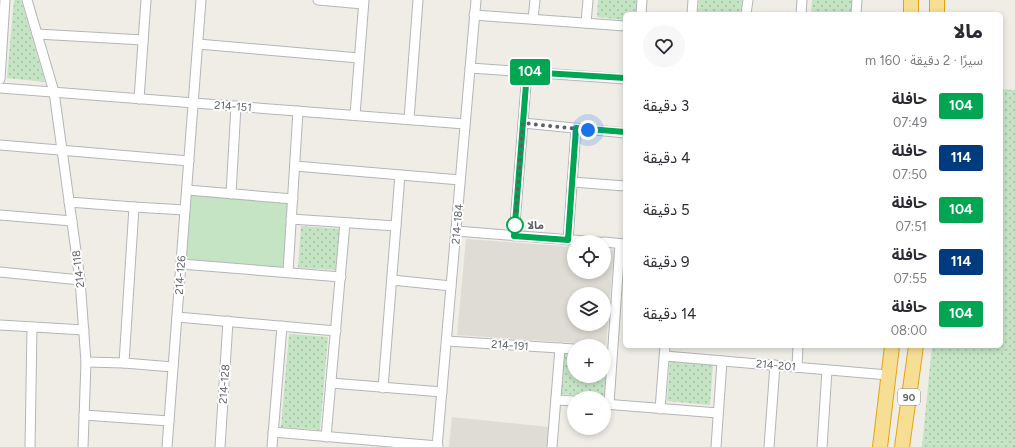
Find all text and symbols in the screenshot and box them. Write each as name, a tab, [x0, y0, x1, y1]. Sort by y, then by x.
text: مالا	[953, 20, 983, 43]
button: heart	[643, 25, 685, 67]
text: سيرًا · 2 دقيقة · 160 m	[865, 53, 983, 68]
line badge: 104	[507, 59, 553, 85]
text: 104	[518, 63, 542, 80]
text: حافلة	[892, 90, 927, 108]
text: 3 دقيقة	[643, 97, 689, 115]
text: 104	[949, 97, 973, 114]
street label: 214-151	[214, 99, 252, 114]
text: 07:49	[893, 115, 927, 130]
your location	[578, 120, 598, 140]
text: حافلة	[892, 142, 927, 160]
text: 4 دقيقة	[643, 149, 690, 167]
text: 114	[951, 149, 971, 166]
text: 07:50	[893, 167, 927, 182]
text: حافلة	[892, 194, 927, 212]
text: 5 دقيقة	[643, 201, 690, 219]
text: 104	[949, 201, 973, 218]
street label: 214-184	[449, 203, 466, 245]
marker: مالا	[506, 216, 524, 234]
place label: مالا	[527, 219, 544, 232]
text: 07:51	[896, 219, 927, 234]
map controls	[567, 235, 611, 435]
button: locate	[567, 235, 611, 279]
text: حافلة	[892, 246, 927, 264]
street label: 214-118	[70, 249, 87, 289]
text: 9 دقيقة	[643, 253, 689, 271]
text: 114	[951, 253, 971, 270]
street label: 214-126	[173, 255, 188, 295]
text: 07:55	[893, 271, 927, 286]
button: layers	[567, 287, 611, 331]
text: حافلة	[892, 298, 927, 316]
text: 14 دقيقة	[643, 305, 696, 323]
text: 104	[949, 305, 973, 322]
text: 08:00	[891, 323, 927, 338]
street label: 214-191	[491, 338, 529, 353]
button: +	[567, 339, 611, 383]
street label: 214-201	[756, 357, 796, 374]
street label: 214-128	[217, 364, 232, 404]
road number: 90	[898, 389, 920, 405]
button: −	[567, 391, 611, 435]

